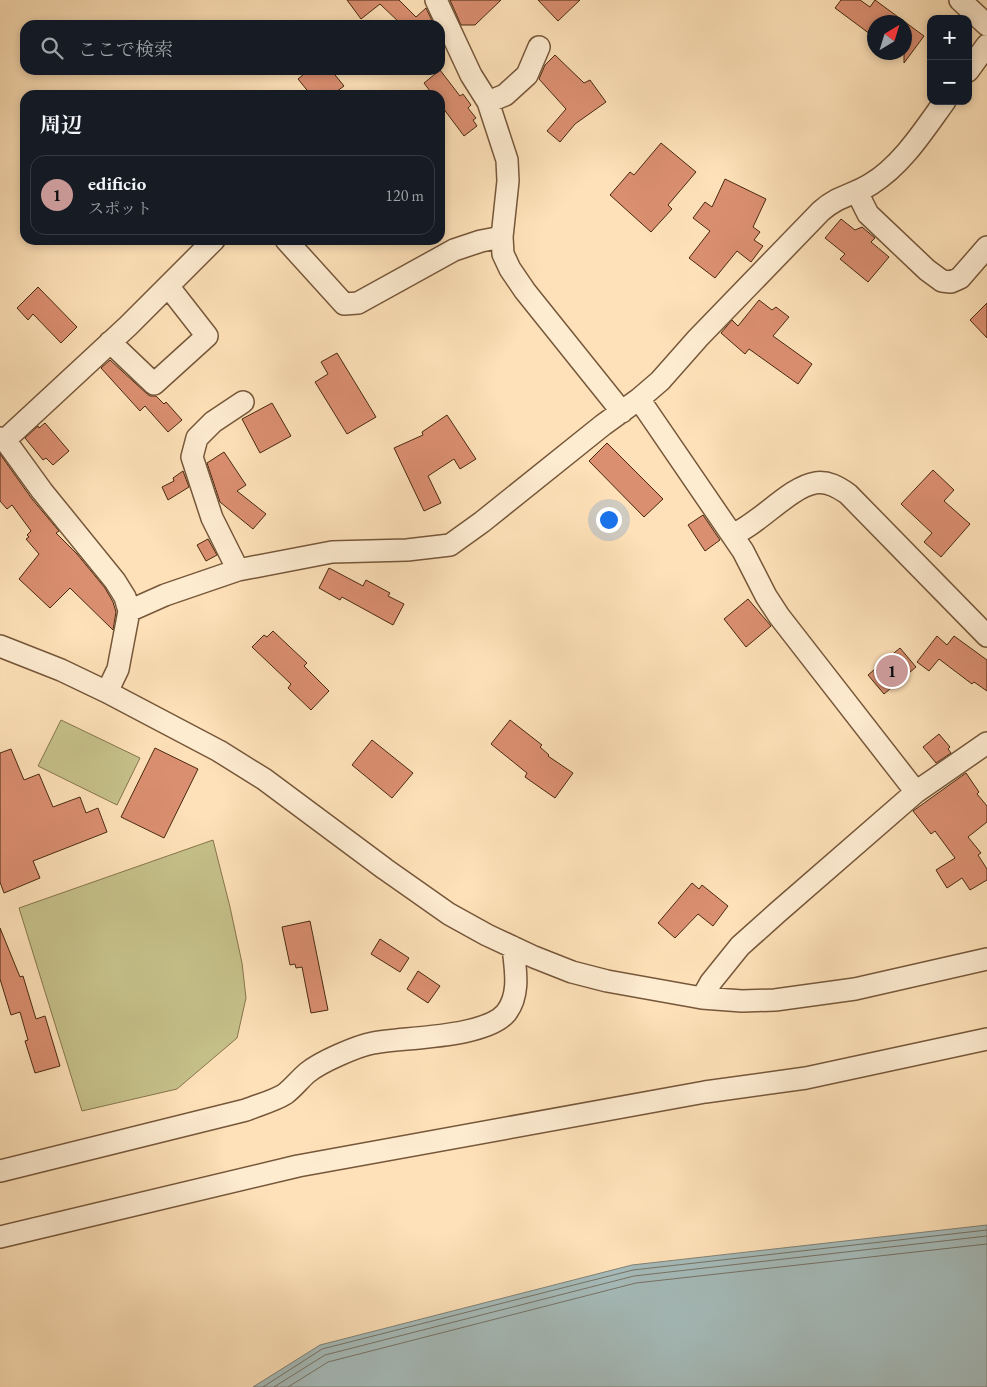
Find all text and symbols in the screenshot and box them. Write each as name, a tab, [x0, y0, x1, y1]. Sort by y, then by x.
north arrow	[867, 15, 912, 60]
map controls	[927, 15, 972, 105]
button: +	[927, 15, 972, 60]
search box	[20, 20, 445, 75]
icon: search	[38, 34, 66, 62]
text: ここで検索	[78, 37, 173, 62]
button: −	[927, 60, 972, 105]
text: 周辺	[40, 111, 82, 138]
text: edificio	[88, 171, 146, 196]
text: 1	[53, 185, 61, 206]
text: 120 m	[385, 185, 424, 206]
text: スポット	[88, 198, 152, 219]
your location	[596, 507, 622, 533]
pin: 1	[876, 652, 908, 690]

